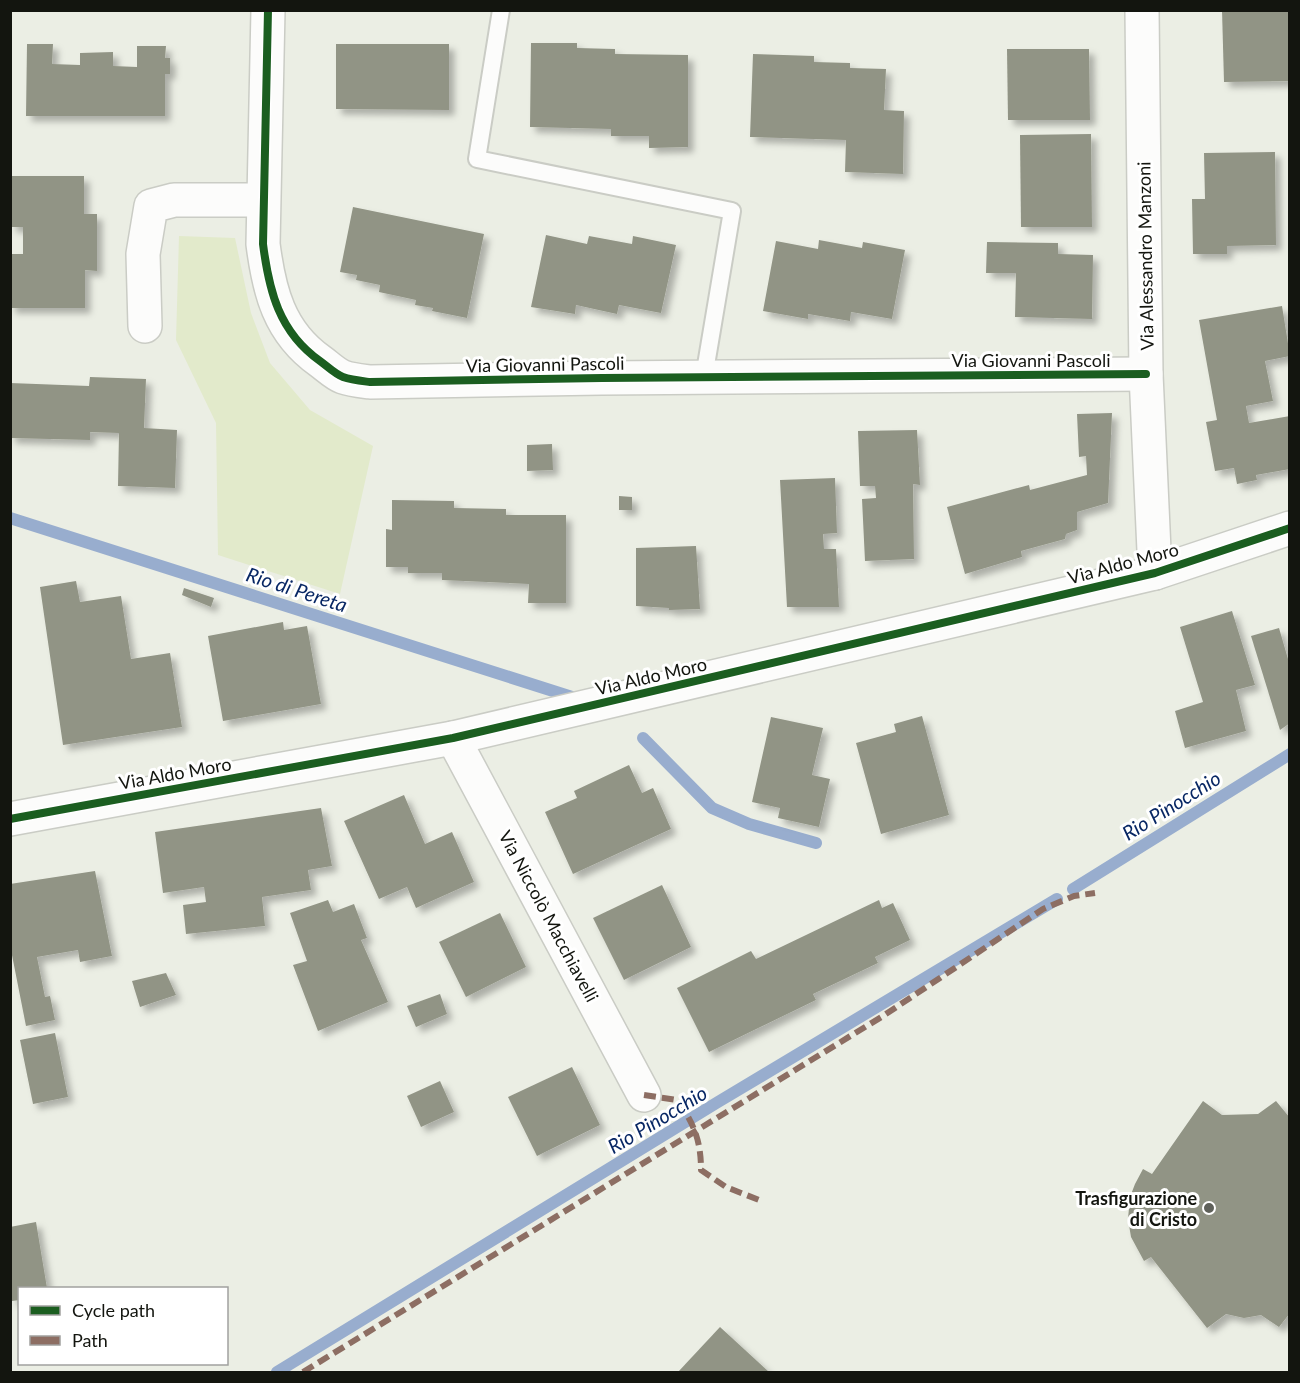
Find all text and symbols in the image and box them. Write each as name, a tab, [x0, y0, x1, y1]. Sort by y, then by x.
street label: Via Alessandro Manzoni	[1132, 161, 1158, 351]
street label: Via Giovanni Pascoli	[952, 349, 1110, 371]
street label: Via Giovanni Pascoli	[465, 352, 625, 376]
street label: Via Aldo Moro	[1065, 538, 1181, 588]
water label: Rio di Pereta	[244, 561, 350, 617]
street label: Via Aldo Moro	[593, 652, 709, 700]
street label: Via Aldo Moro	[117, 752, 233, 794]
water label: Rio Pinocchio	[1117, 765, 1225, 845]
street label: Via Niccolò Macchiavelli	[494, 827, 604, 1005]
water label: Rio Pinocchio	[603, 1080, 711, 1158]
place label: Trasfigurazione di Cristo	[1075, 1187, 1197, 1230]
marker: Trasfigurazione di Cristo	[1202, 1201, 1216, 1215]
legend	[18, 1287, 228, 1365]
text: Cycle path	[72, 1299, 155, 1321]
text: Path	[72, 1329, 108, 1351]

